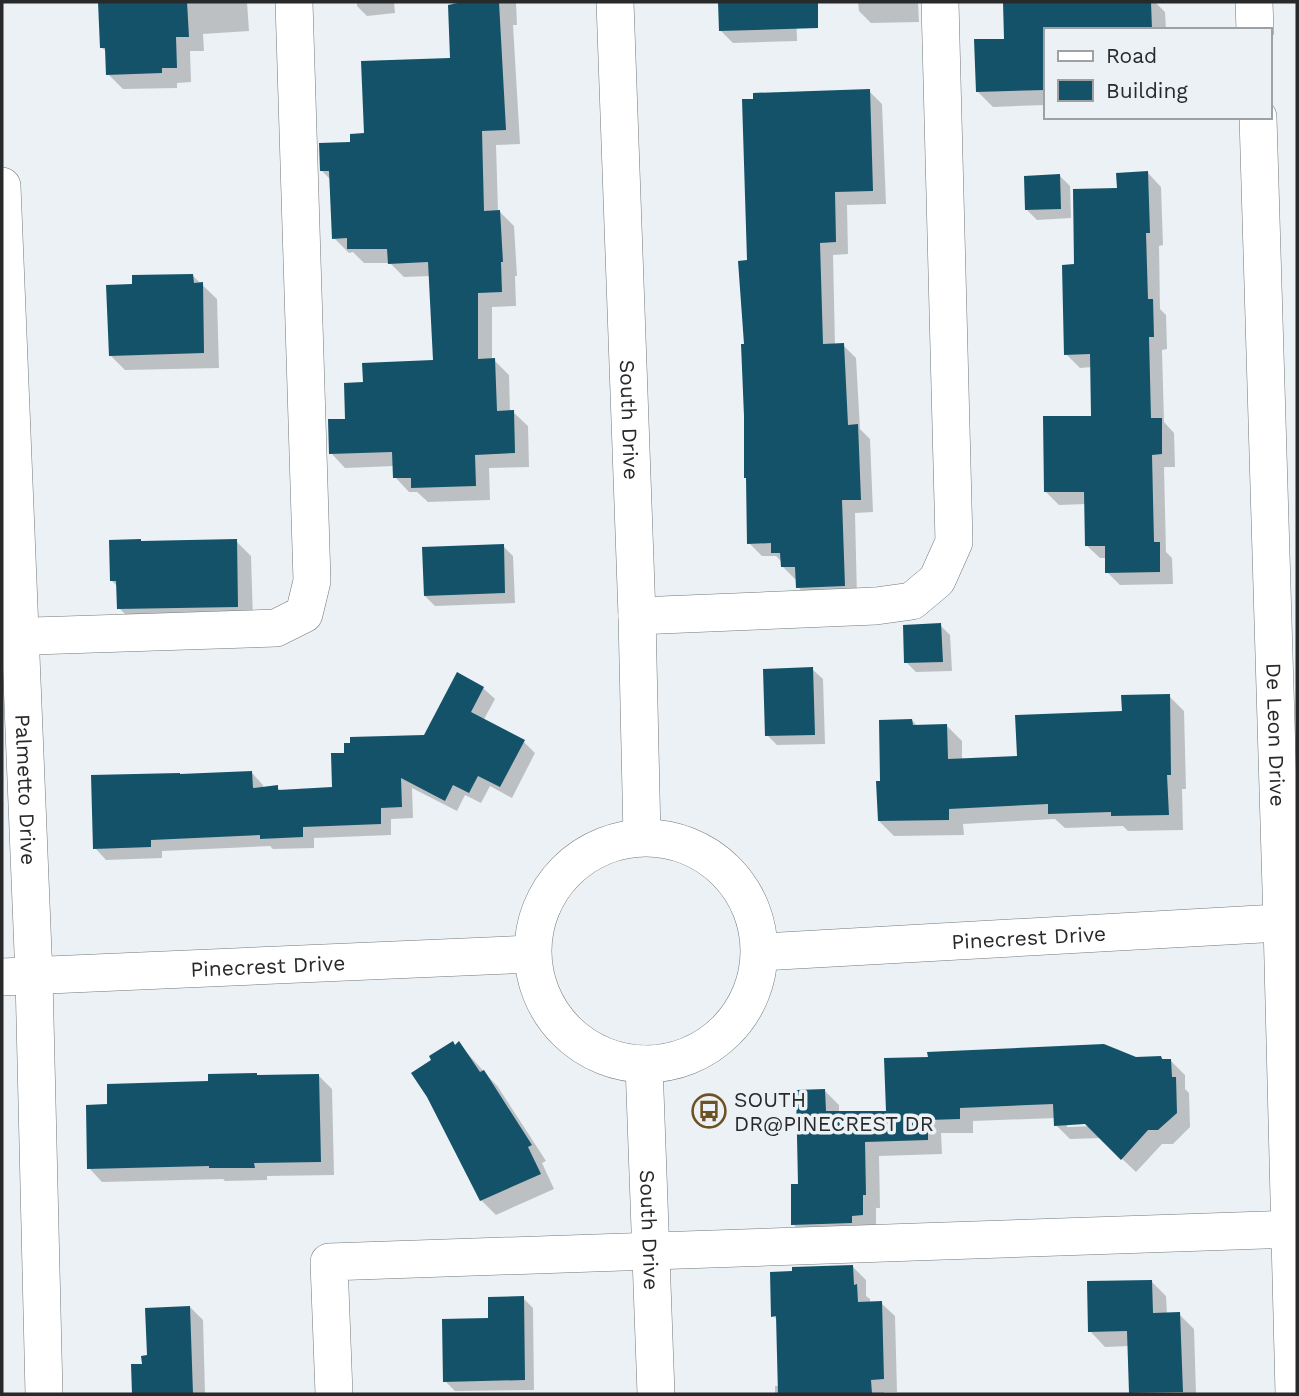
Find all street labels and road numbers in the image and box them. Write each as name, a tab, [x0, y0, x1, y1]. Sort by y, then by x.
street label: South Drive	[615, 359, 645, 480]
street label: De Leon Drive	[1262, 662, 1291, 807]
street label: Palmetto Drive	[11, 713, 42, 866]
street label: Pinecrest Drive	[951, 920, 1107, 954]
street label: Pinecrest Drive	[190, 950, 346, 981]
street label: South Drive	[635, 1169, 665, 1290]

